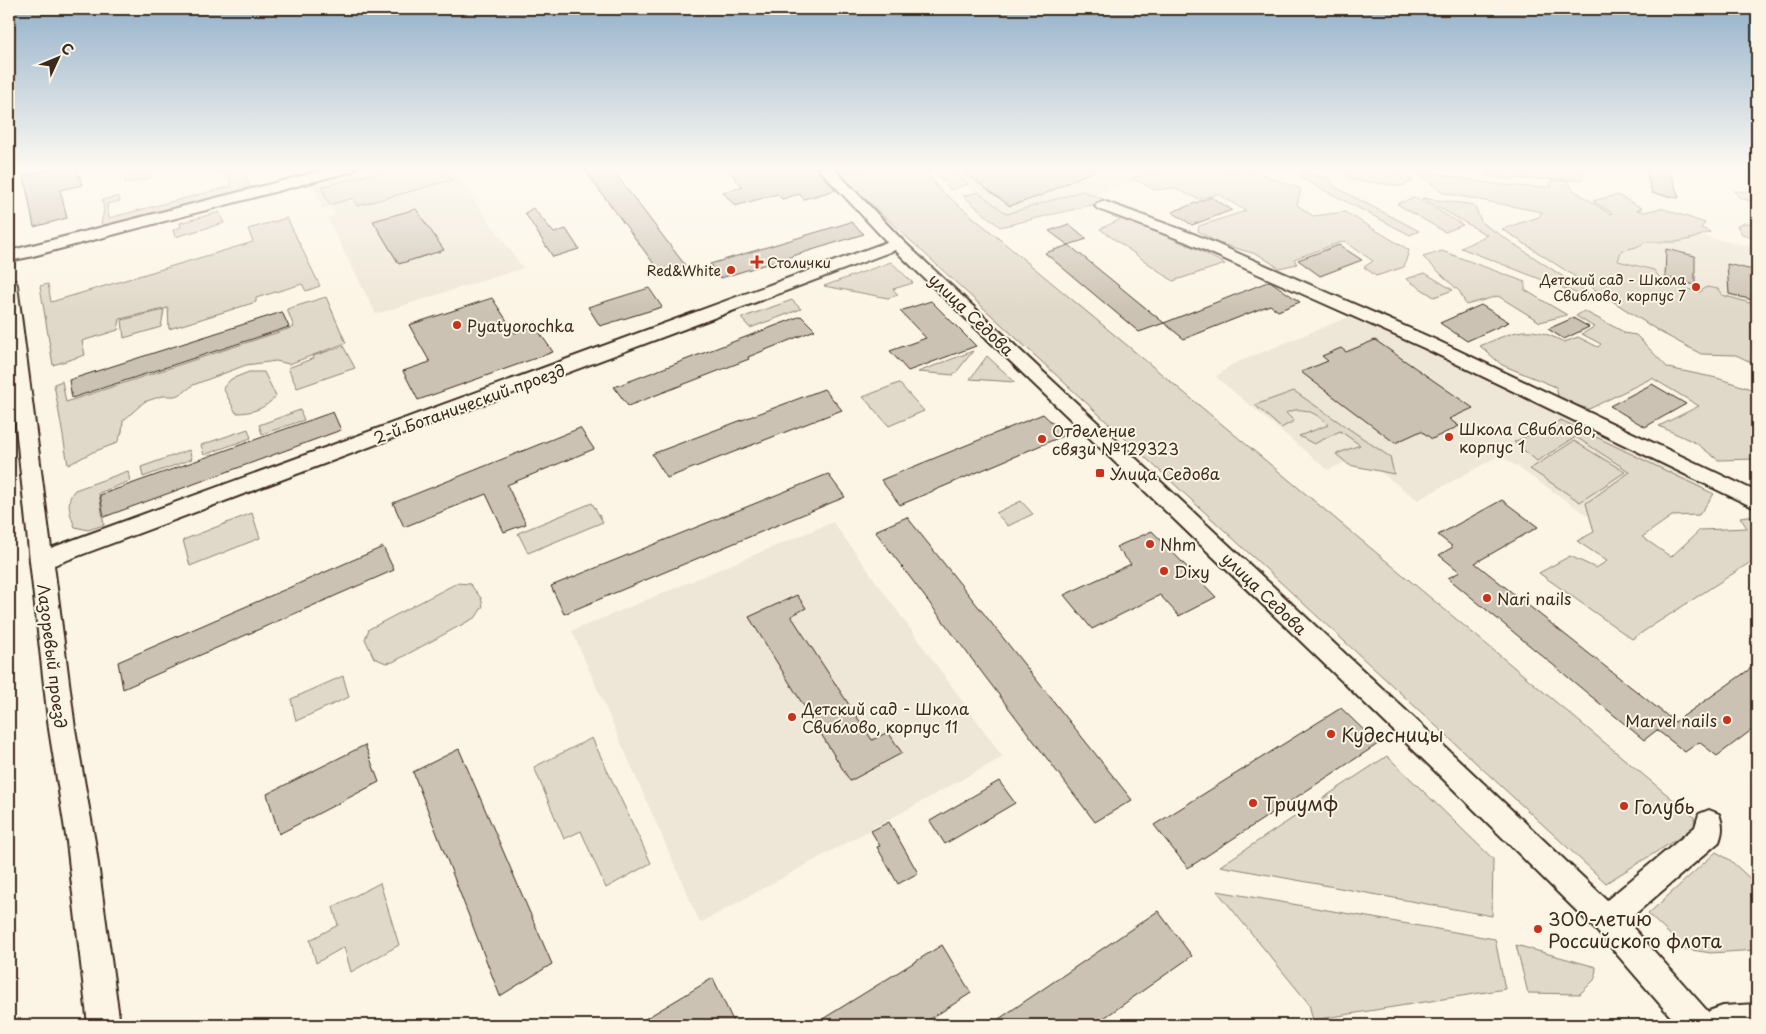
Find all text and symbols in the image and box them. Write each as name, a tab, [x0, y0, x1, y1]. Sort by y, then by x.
north arrow	[32, 32, 82, 82]
text: С	[57, 38, 79, 60]
place label: Столички	[767, 252, 831, 273]
marker: Столички	[751, 256, 763, 268]
place label: Red&White	[646, 260, 721, 281]
marker: Red&White	[725, 264, 737, 276]
street label: улица Седова	[924, 267, 1020, 361]
place label: Детский сад - Школа Свиблово, корпус 7	[1539, 269, 1686, 306]
marker: Детский сад - Школа Свиблово, корпус 7	[1690, 281, 1702, 293]
place label: Pyatyorochka	[467, 313, 574, 337]
marker: Pyatyorochka	[451, 319, 463, 331]
street label: 2-й Ботанический проезд	[370, 357, 568, 449]
place label: Школа Свиблово, корпус 1	[1459, 416, 1596, 458]
place label: Отделение связи №129323	[1052, 418, 1179, 460]
marker: Школа Свиблово, корпус 1	[1443, 431, 1455, 443]
marker: Отделение связи №129323	[1036, 433, 1048, 445]
place label: Улица Седова	[1110, 461, 1220, 485]
marker: Улица Седова	[1094, 467, 1106, 479]
place label: Nhm	[1160, 532, 1196, 556]
marker: Nhm	[1144, 538, 1156, 550]
street label: улица Седова	[1217, 546, 1313, 640]
place label: Dixy	[1174, 559, 1210, 583]
marker: Dixy	[1158, 565, 1170, 577]
street label: Лазоревый проезд	[32, 582, 74, 730]
place label: Nari nails	[1497, 586, 1571, 610]
marker: Nari nails	[1481, 592, 1493, 604]
place label: Детский сад - Школа Свиблово, корпус 11	[801, 696, 969, 738]
place label: Marvel nails	[1625, 708, 1717, 732]
marker: Детский сад - Школа Свиблово, корпус 11	[786, 711, 798, 723]
marker: Marvel nails	[1721, 714, 1733, 726]
place label: Кудесницы	[1341, 720, 1443, 748]
marker: Кудесницы	[1325, 728, 1337, 740]
place label: Триумф	[1263, 789, 1338, 817]
place label: Голубь	[1634, 792, 1695, 820]
marker: Триумф	[1247, 797, 1259, 809]
marker: Голубь	[1618, 800, 1630, 812]
place label: 300-летию Российского флота	[1548, 904, 1722, 954]
marker: 300-летию Российского флота	[1532, 923, 1544, 935]

